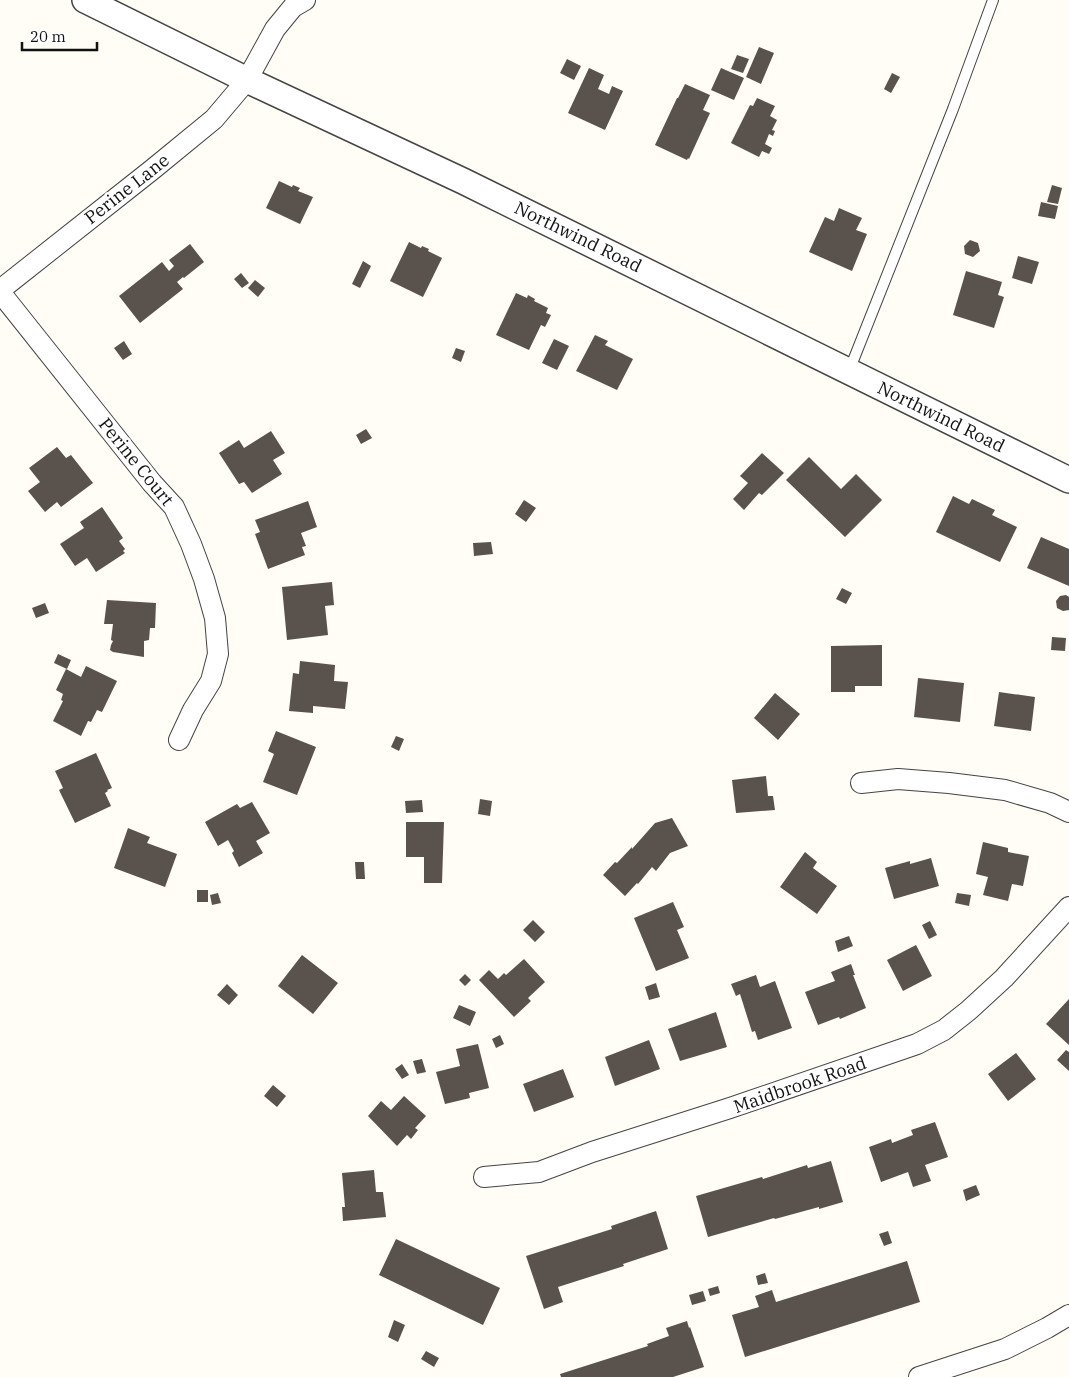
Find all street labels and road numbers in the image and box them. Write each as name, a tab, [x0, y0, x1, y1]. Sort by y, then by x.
street label: Perine Lane	[80, 148, 174, 229]
street label: Northwind Road	[511, 196, 646, 277]
street label: Northwind Road	[874, 376, 1009, 457]
street label: Perine Court	[94, 413, 179, 510]
street label: Maidbrook Road	[730, 1051, 869, 1118]

